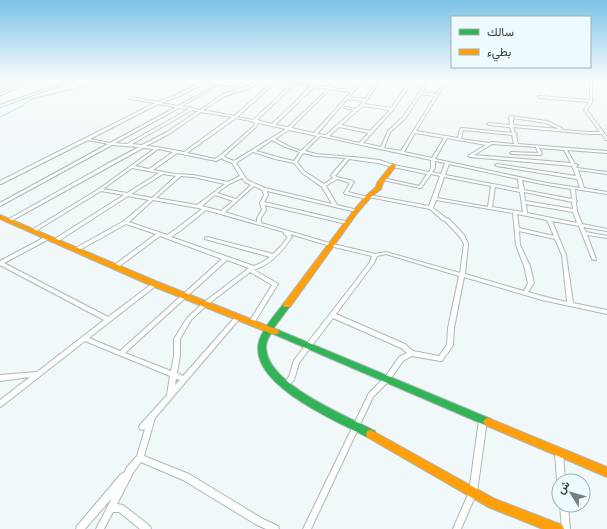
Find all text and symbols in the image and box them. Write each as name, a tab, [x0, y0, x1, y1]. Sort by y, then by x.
legend	[451, 16, 591, 68]
text: سالك	[487, 23, 514, 41]
text: بطيء	[487, 43, 511, 62]
north arrow	[551, 473, 591, 513]
text: ش	[553, 477, 573, 497]

